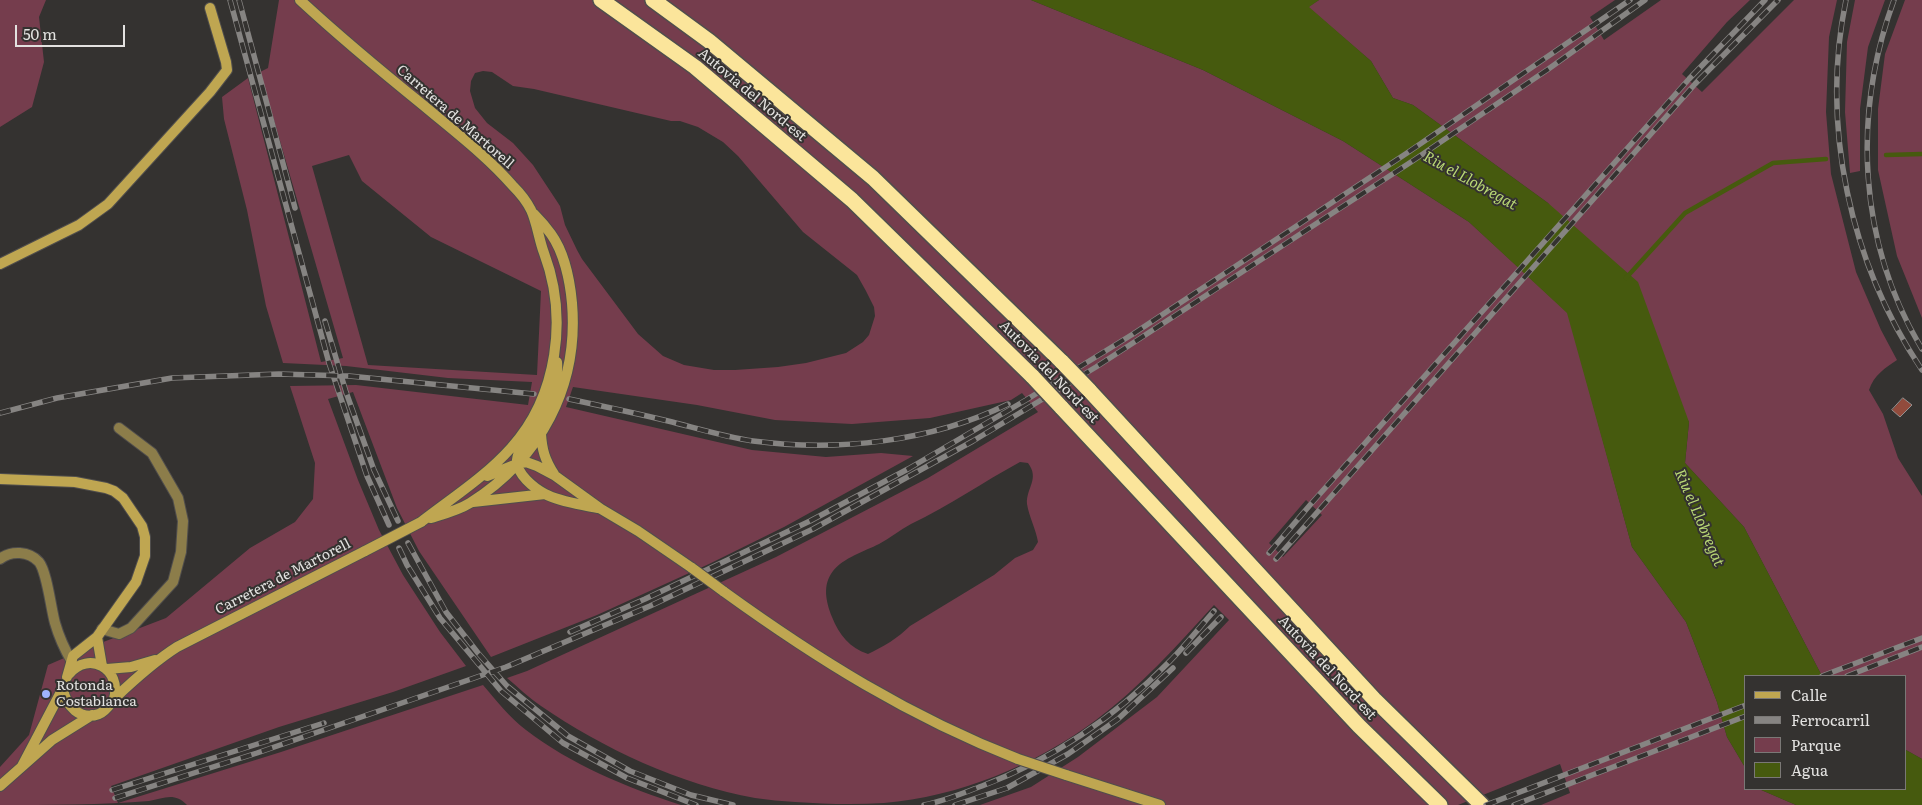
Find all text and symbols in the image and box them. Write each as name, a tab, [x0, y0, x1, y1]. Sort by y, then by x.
scale bar	[18, 15, 128, 47]
text: 50 m	[23, 22, 57, 45]
street label: Autovia del Nord-est	[695, 45, 809, 145]
street label: Carretera de Martorell	[393, 62, 517, 172]
water label: Riu el Llobregat	[1420, 148, 1520, 214]
street label: Autovia del Nord-est	[996, 317, 1102, 427]
water label: Riu el Llobregat	[1670, 467, 1728, 569]
street label: Carretera de Martorell	[212, 536, 354, 618]
street label: Autovia del Nord-est	[1274, 613, 1380, 723]
legend	[1744, 675, 1907, 790]
place label: Rotonda Costablanca	[56, 678, 137, 710]
text: Calle	[1791, 683, 1827, 706]
marker: Rotonda Costablanca	[40, 688, 52, 700]
text: Ferrocarril	[1791, 708, 1870, 731]
text: Parque	[1791, 733, 1841, 756]
text: Agua	[1791, 758, 1828, 781]

